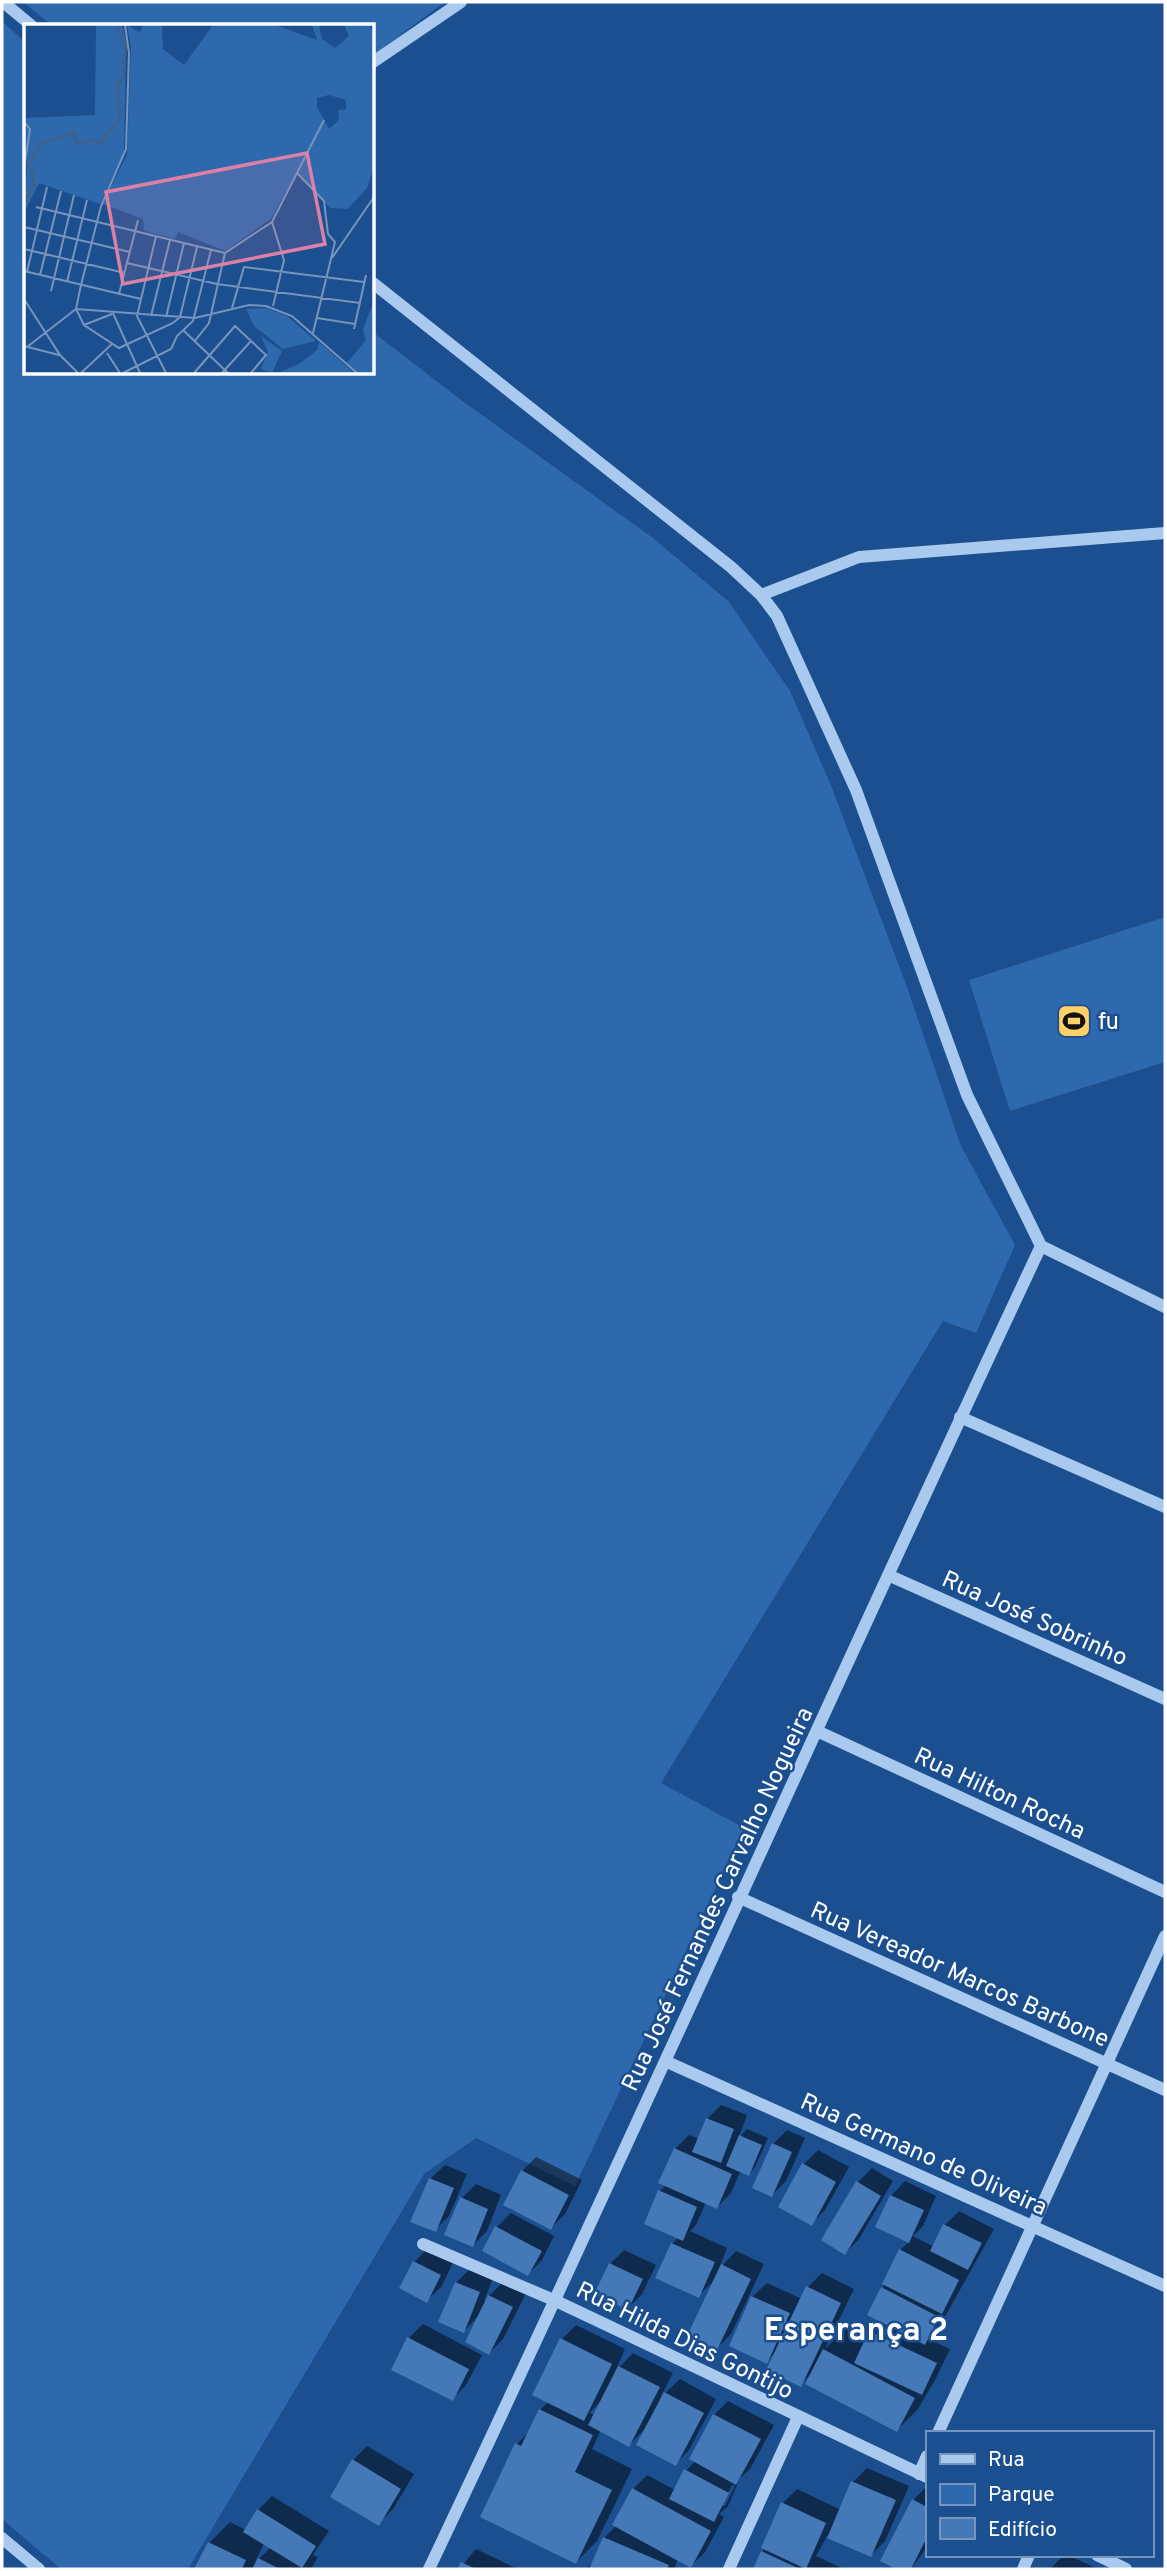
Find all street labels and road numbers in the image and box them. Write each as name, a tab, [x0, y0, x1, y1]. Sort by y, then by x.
street label: Rua José Sobrinho	[937, 1565, 1132, 1674]
street label: Rua José Fernandes Carvalho Nogueira	[616, 1703, 821, 2097]
street label: Rua Hilton Rocha	[909, 1742, 1090, 1848]
street label: Rua Vereador Marcos Barbone	[805, 1896, 1113, 2055]
street label: Rua Germano de Oliveira	[795, 2088, 1051, 2224]
street label: Rua Hilda Dias Gontijo	[570, 2276, 798, 2408]

